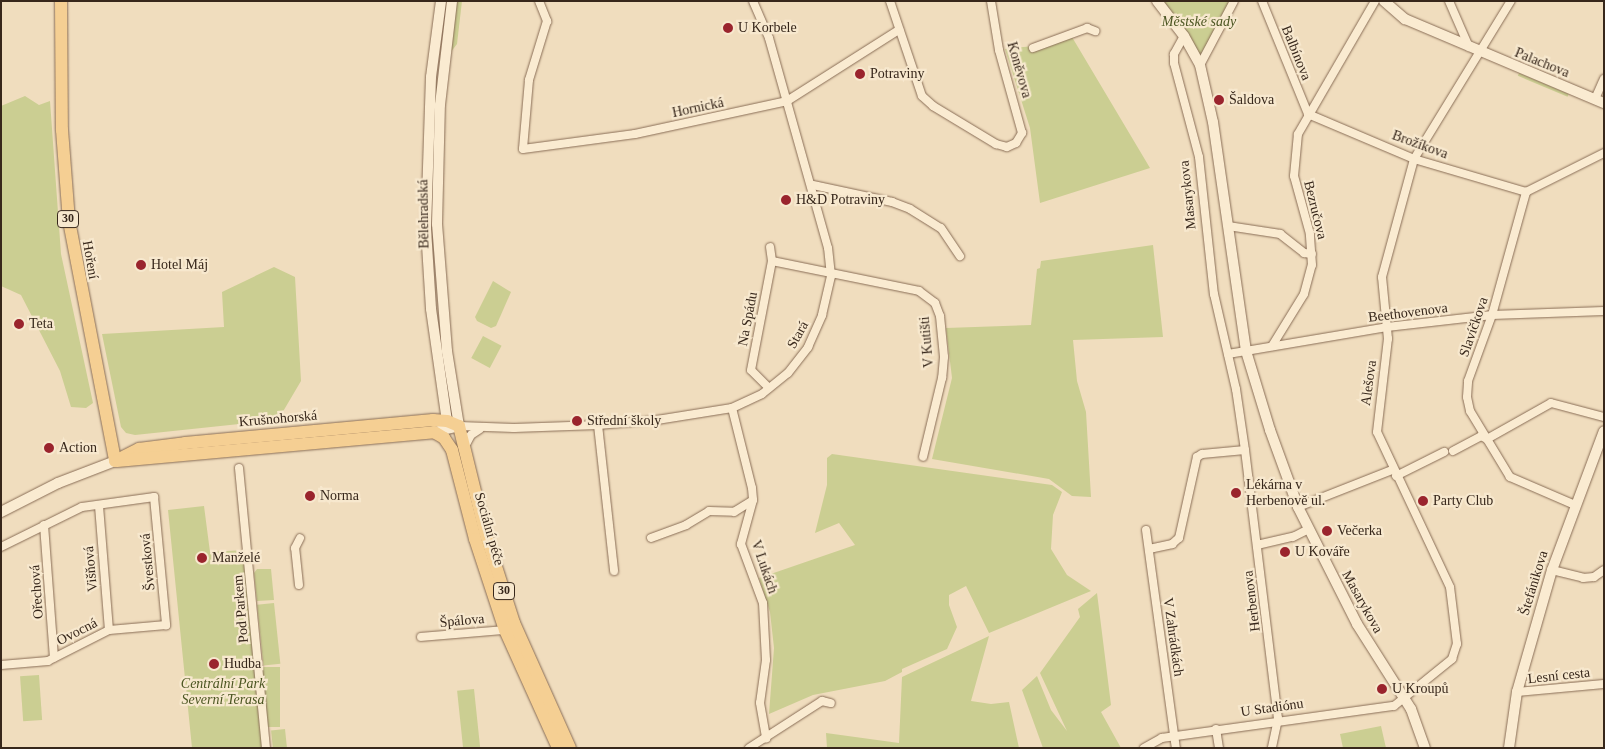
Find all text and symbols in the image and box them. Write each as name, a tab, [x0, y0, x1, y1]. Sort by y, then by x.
park label: Městské sady	[1162, 14, 1236, 30]
place label: U Korbele	[738, 20, 797, 36]
marker: U Korbele	[722, 22, 734, 34]
street label: Balbínova	[1277, 23, 1315, 83]
street label: Koněvova	[1003, 40, 1035, 100]
street label: Palachova	[1512, 44, 1572, 82]
place label: Potraviny	[870, 66, 924, 82]
marker: Potraviny	[854, 68, 866, 80]
place label: Šaldova	[1229, 92, 1274, 108]
street label: Hornická	[671, 94, 725, 122]
marker: Šaldova	[1213, 94, 1225, 106]
street label: Brožíkova	[1390, 127, 1450, 163]
street label: Masarykova	[1176, 160, 1200, 230]
street label: Bělehradská	[415, 179, 433, 249]
street label: Bezručova	[1300, 179, 1330, 241]
place label: H&D Potraviny	[796, 192, 885, 208]
marker: H&D Potraviny	[780, 194, 792, 206]
road number: 30	[57, 210, 79, 228]
street label: Hoření	[78, 239, 102, 281]
place label: Hotel Máj	[151, 257, 208, 273]
marker: Hotel Máj	[135, 259, 147, 271]
street label: Na Spádu	[735, 290, 761, 348]
street label: Slavíčkova	[1456, 295, 1492, 359]
street label: Beethovenova	[1367, 300, 1449, 326]
place label: Teta	[29, 316, 53, 332]
street label: V Kutišti	[916, 316, 938, 368]
marker: Teta	[13, 318, 25, 330]
street label: Stará	[784, 318, 812, 352]
street label: Alešova	[1357, 359, 1381, 407]
street label: Krušnohorská	[238, 407, 318, 431]
place label: Střední školy	[587, 413, 661, 429]
marker: Střední školy	[571, 415, 583, 427]
place label: Action	[59, 440, 97, 456]
marker: Action	[43, 442, 55, 454]
place label: Lékárna v Herbenově ul.	[1246, 477, 1325, 510]
marker: Lékárna v Herbenově ul.	[1230, 487, 1242, 499]
place label: Norma	[320, 488, 359, 504]
marker: Norma	[304, 490, 316, 502]
street label: Sociální péče	[471, 491, 507, 567]
place label: Party Club	[1433, 493, 1493, 509]
marker: Party Club	[1417, 495, 1429, 507]
place label: Večerka	[1337, 523, 1382, 539]
marker: Večerka	[1321, 525, 1333, 537]
street label: Švestková	[137, 533, 159, 591]
street label: V Lukách	[747, 538, 781, 596]
place label: U Kováře	[1295, 544, 1350, 560]
street label: Višňová	[81, 545, 101, 593]
marker: U Kováře	[1279, 546, 1291, 558]
street label: Štefánikova	[1516, 549, 1552, 617]
place label: Manželé	[212, 550, 260, 566]
marker: Manželé	[196, 552, 208, 564]
street label: Ořechová	[27, 564, 47, 620]
street label: Masarykova	[1338, 568, 1386, 636]
street label: Herbenova	[1240, 569, 1264, 633]
street label: Pod Parkem	[230, 574, 252, 644]
road number: 30	[493, 582, 515, 600]
street label: V Zahrádkách	[1159, 596, 1187, 678]
street label: Špálova	[439, 611, 485, 631]
street label: Ovocná	[54, 615, 100, 649]
place label: Hudba	[224, 656, 261, 672]
marker: Hudba	[208, 658, 220, 670]
street label: Lesní cesta	[1527, 664, 1591, 688]
park label: Centrální Park Severní Terasa	[181, 676, 265, 709]
place label: U Kroupů	[1392, 681, 1448, 697]
marker: U Kroupů	[1376, 683, 1388, 695]
street label: U Stadiónu	[1239, 695, 1305, 721]

